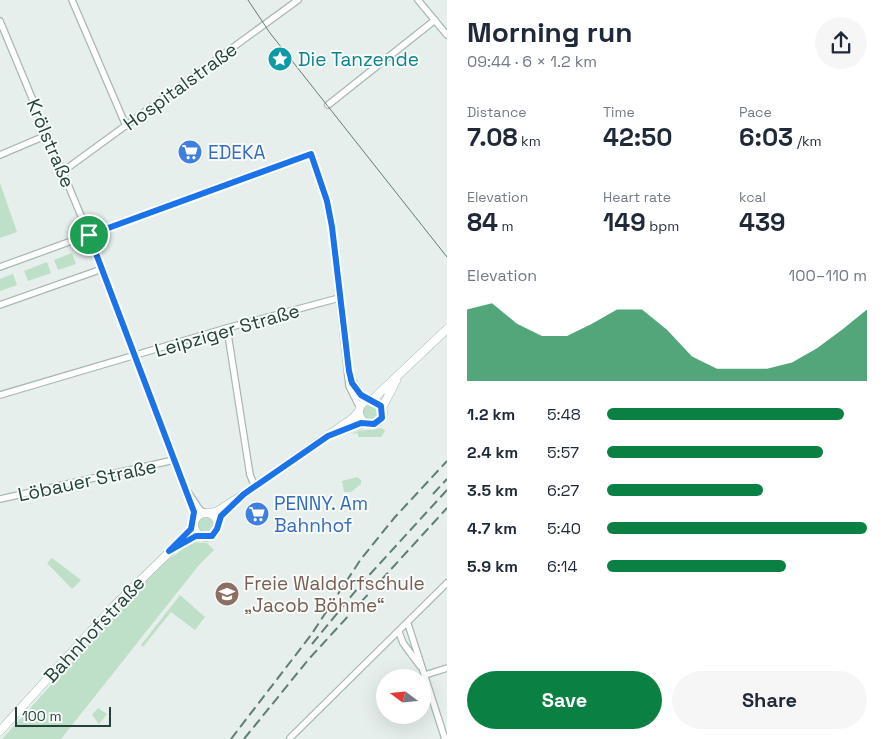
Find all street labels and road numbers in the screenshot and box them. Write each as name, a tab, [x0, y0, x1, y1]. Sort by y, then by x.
street label: Hospitalstraße	[118, 37, 242, 136]
street label: Krölstraße	[21, 95, 80, 191]
street label: Leipziger Straße	[152, 298, 302, 363]
street label: Löbauer Straße	[15, 454, 159, 507]
street label: Bahnhofstraße	[38, 571, 150, 688]

